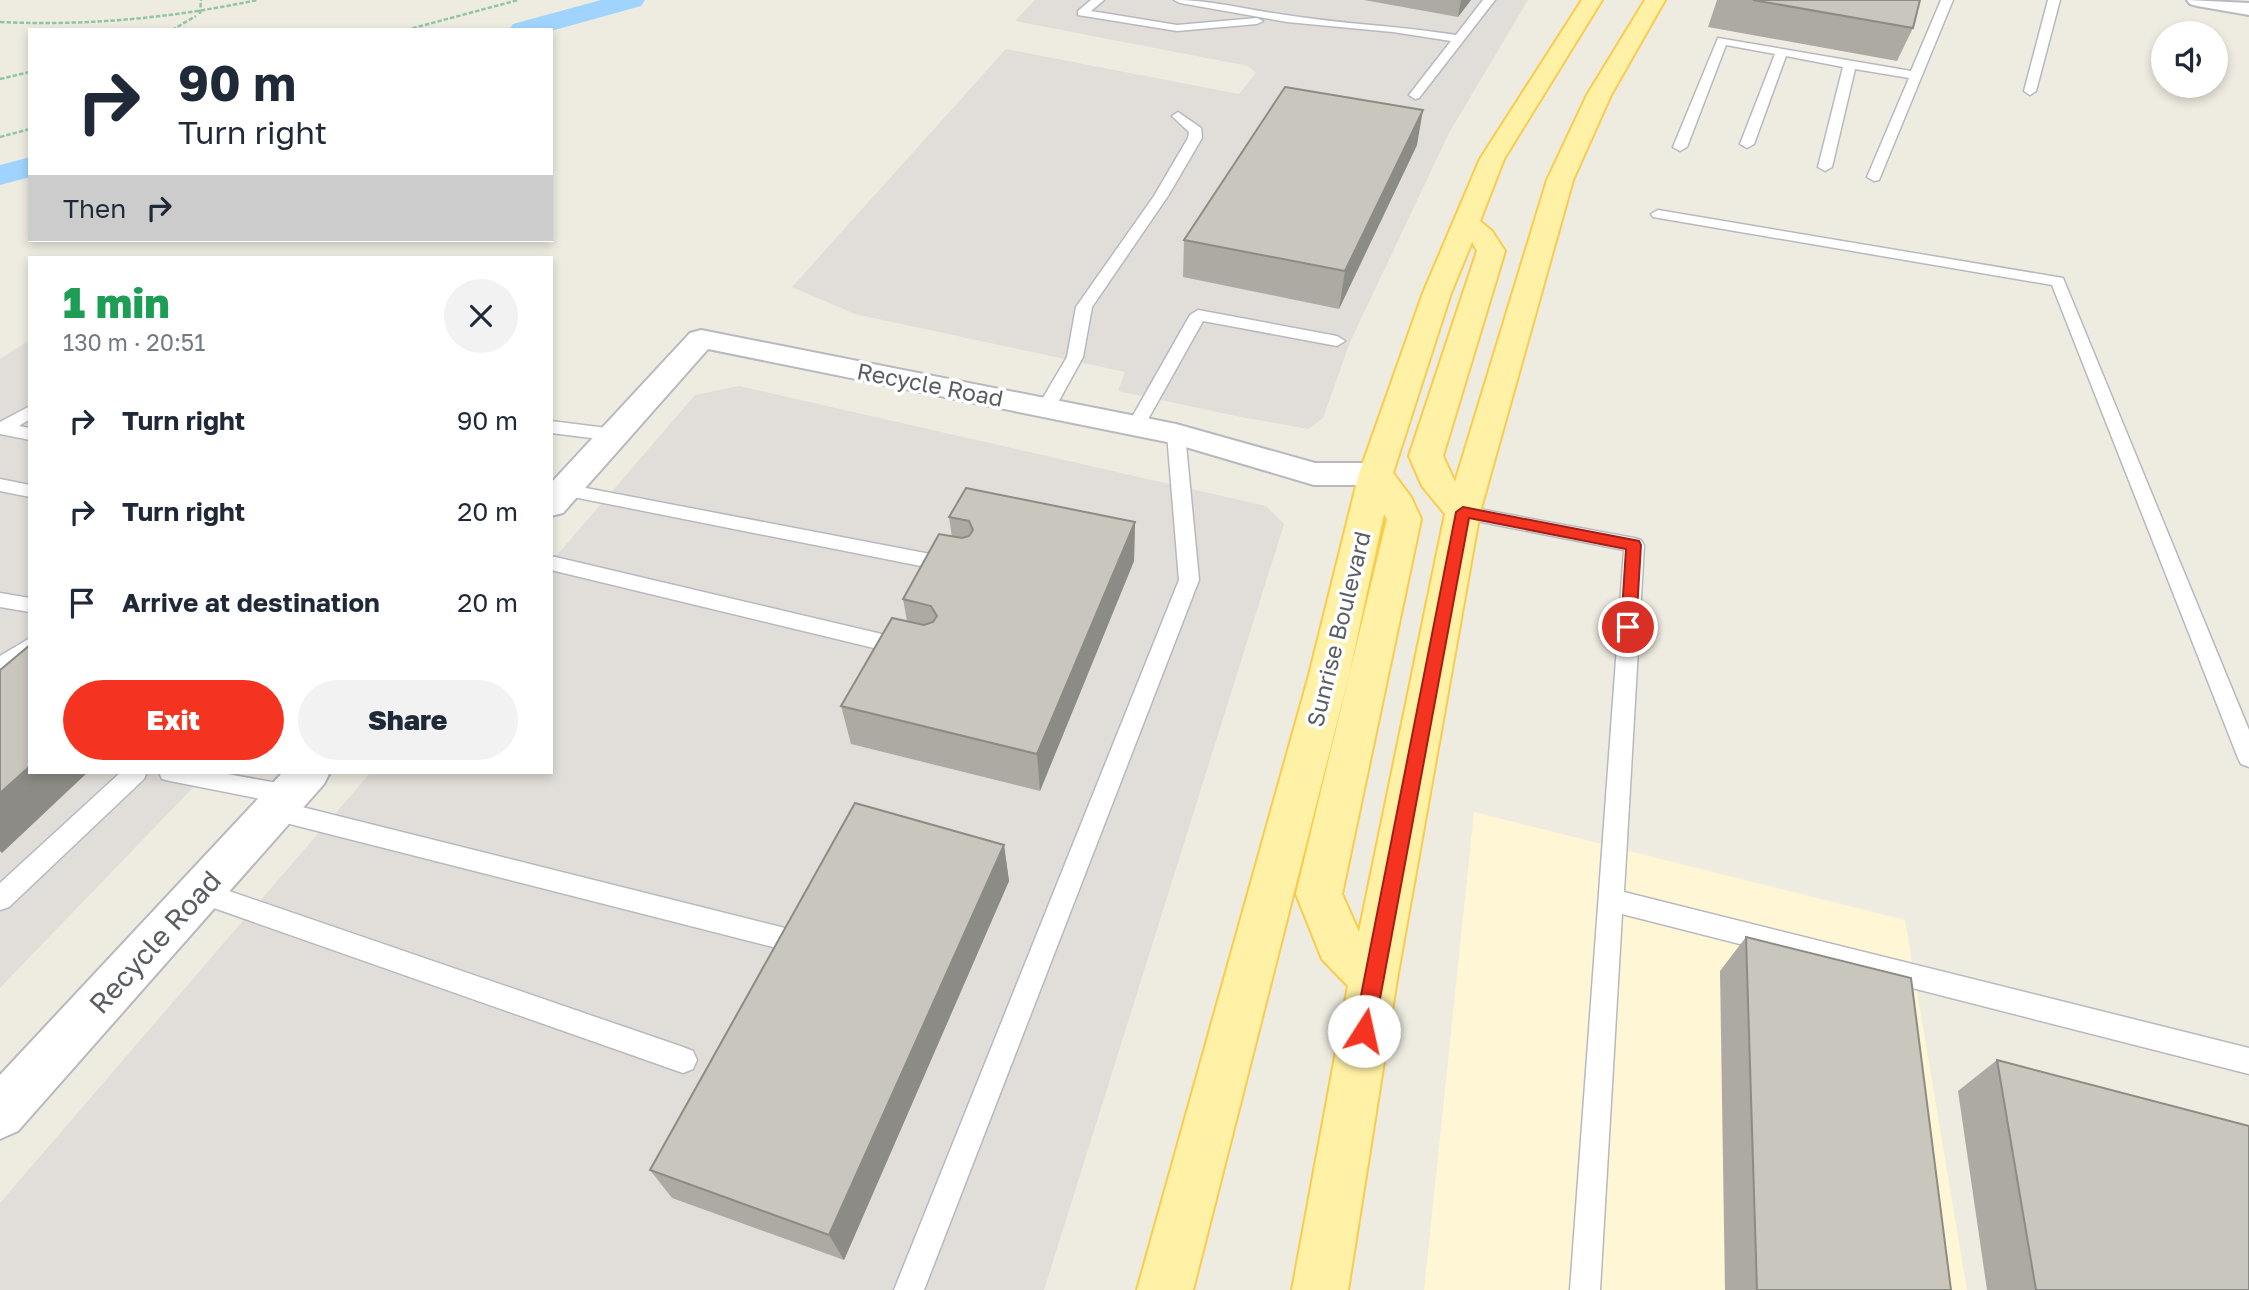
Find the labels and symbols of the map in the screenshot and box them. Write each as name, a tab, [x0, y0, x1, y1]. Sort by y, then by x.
street label: Recycle Road	[855, 356, 1006, 412]
street label: Sunrise Boulevard	[1300, 528, 1376, 729]
pin	[1598, 597, 1658, 657]
street label: Recycle Road	[82, 864, 227, 1020]
position arrow	[1327, 994, 1401, 1068]

